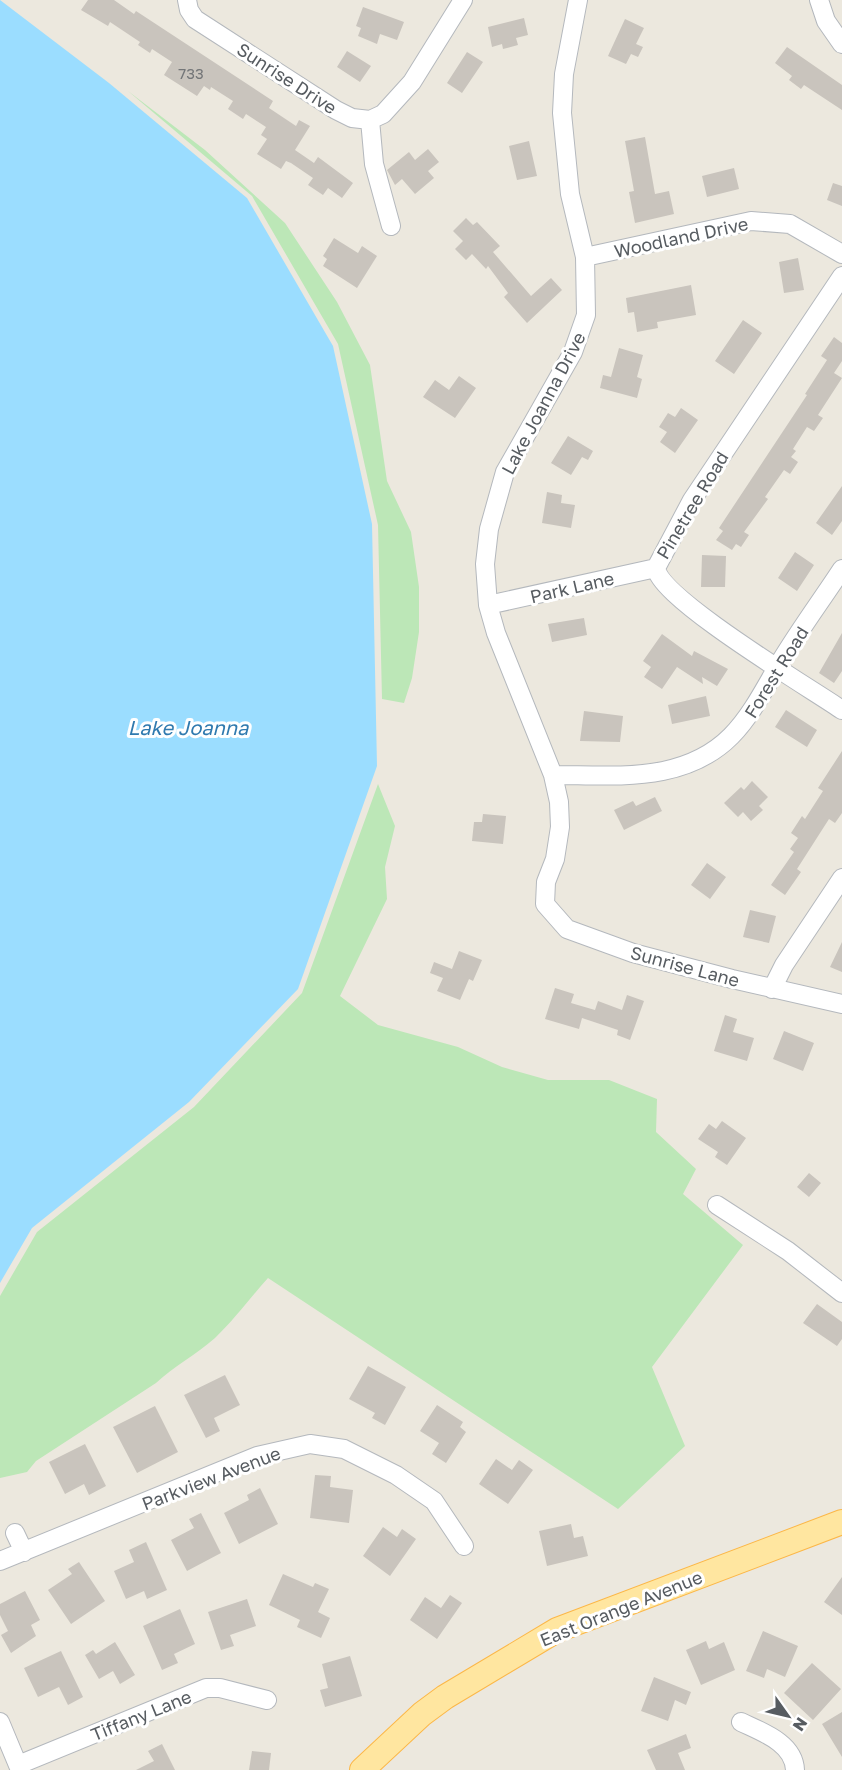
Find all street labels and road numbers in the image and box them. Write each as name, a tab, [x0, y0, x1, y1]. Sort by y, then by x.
street label: Sunrise Drive	[233, 38, 341, 118]
street label: Woodland Drive	[612, 212, 750, 262]
street label: Lake Joanna Drive	[496, 328, 590, 478]
street label: Pinetree Road	[651, 447, 733, 563]
street label: Park Lane	[528, 567, 616, 607]
street label: Forest Road	[739, 622, 813, 722]
street label: Sunrise Lane	[628, 941, 742, 991]
street label: Parkview Avenue	[138, 1441, 284, 1515]
street label: East Orange Avenue	[537, 1565, 705, 1651]
street label: Tiffany Lane	[87, 1685, 195, 1745]

